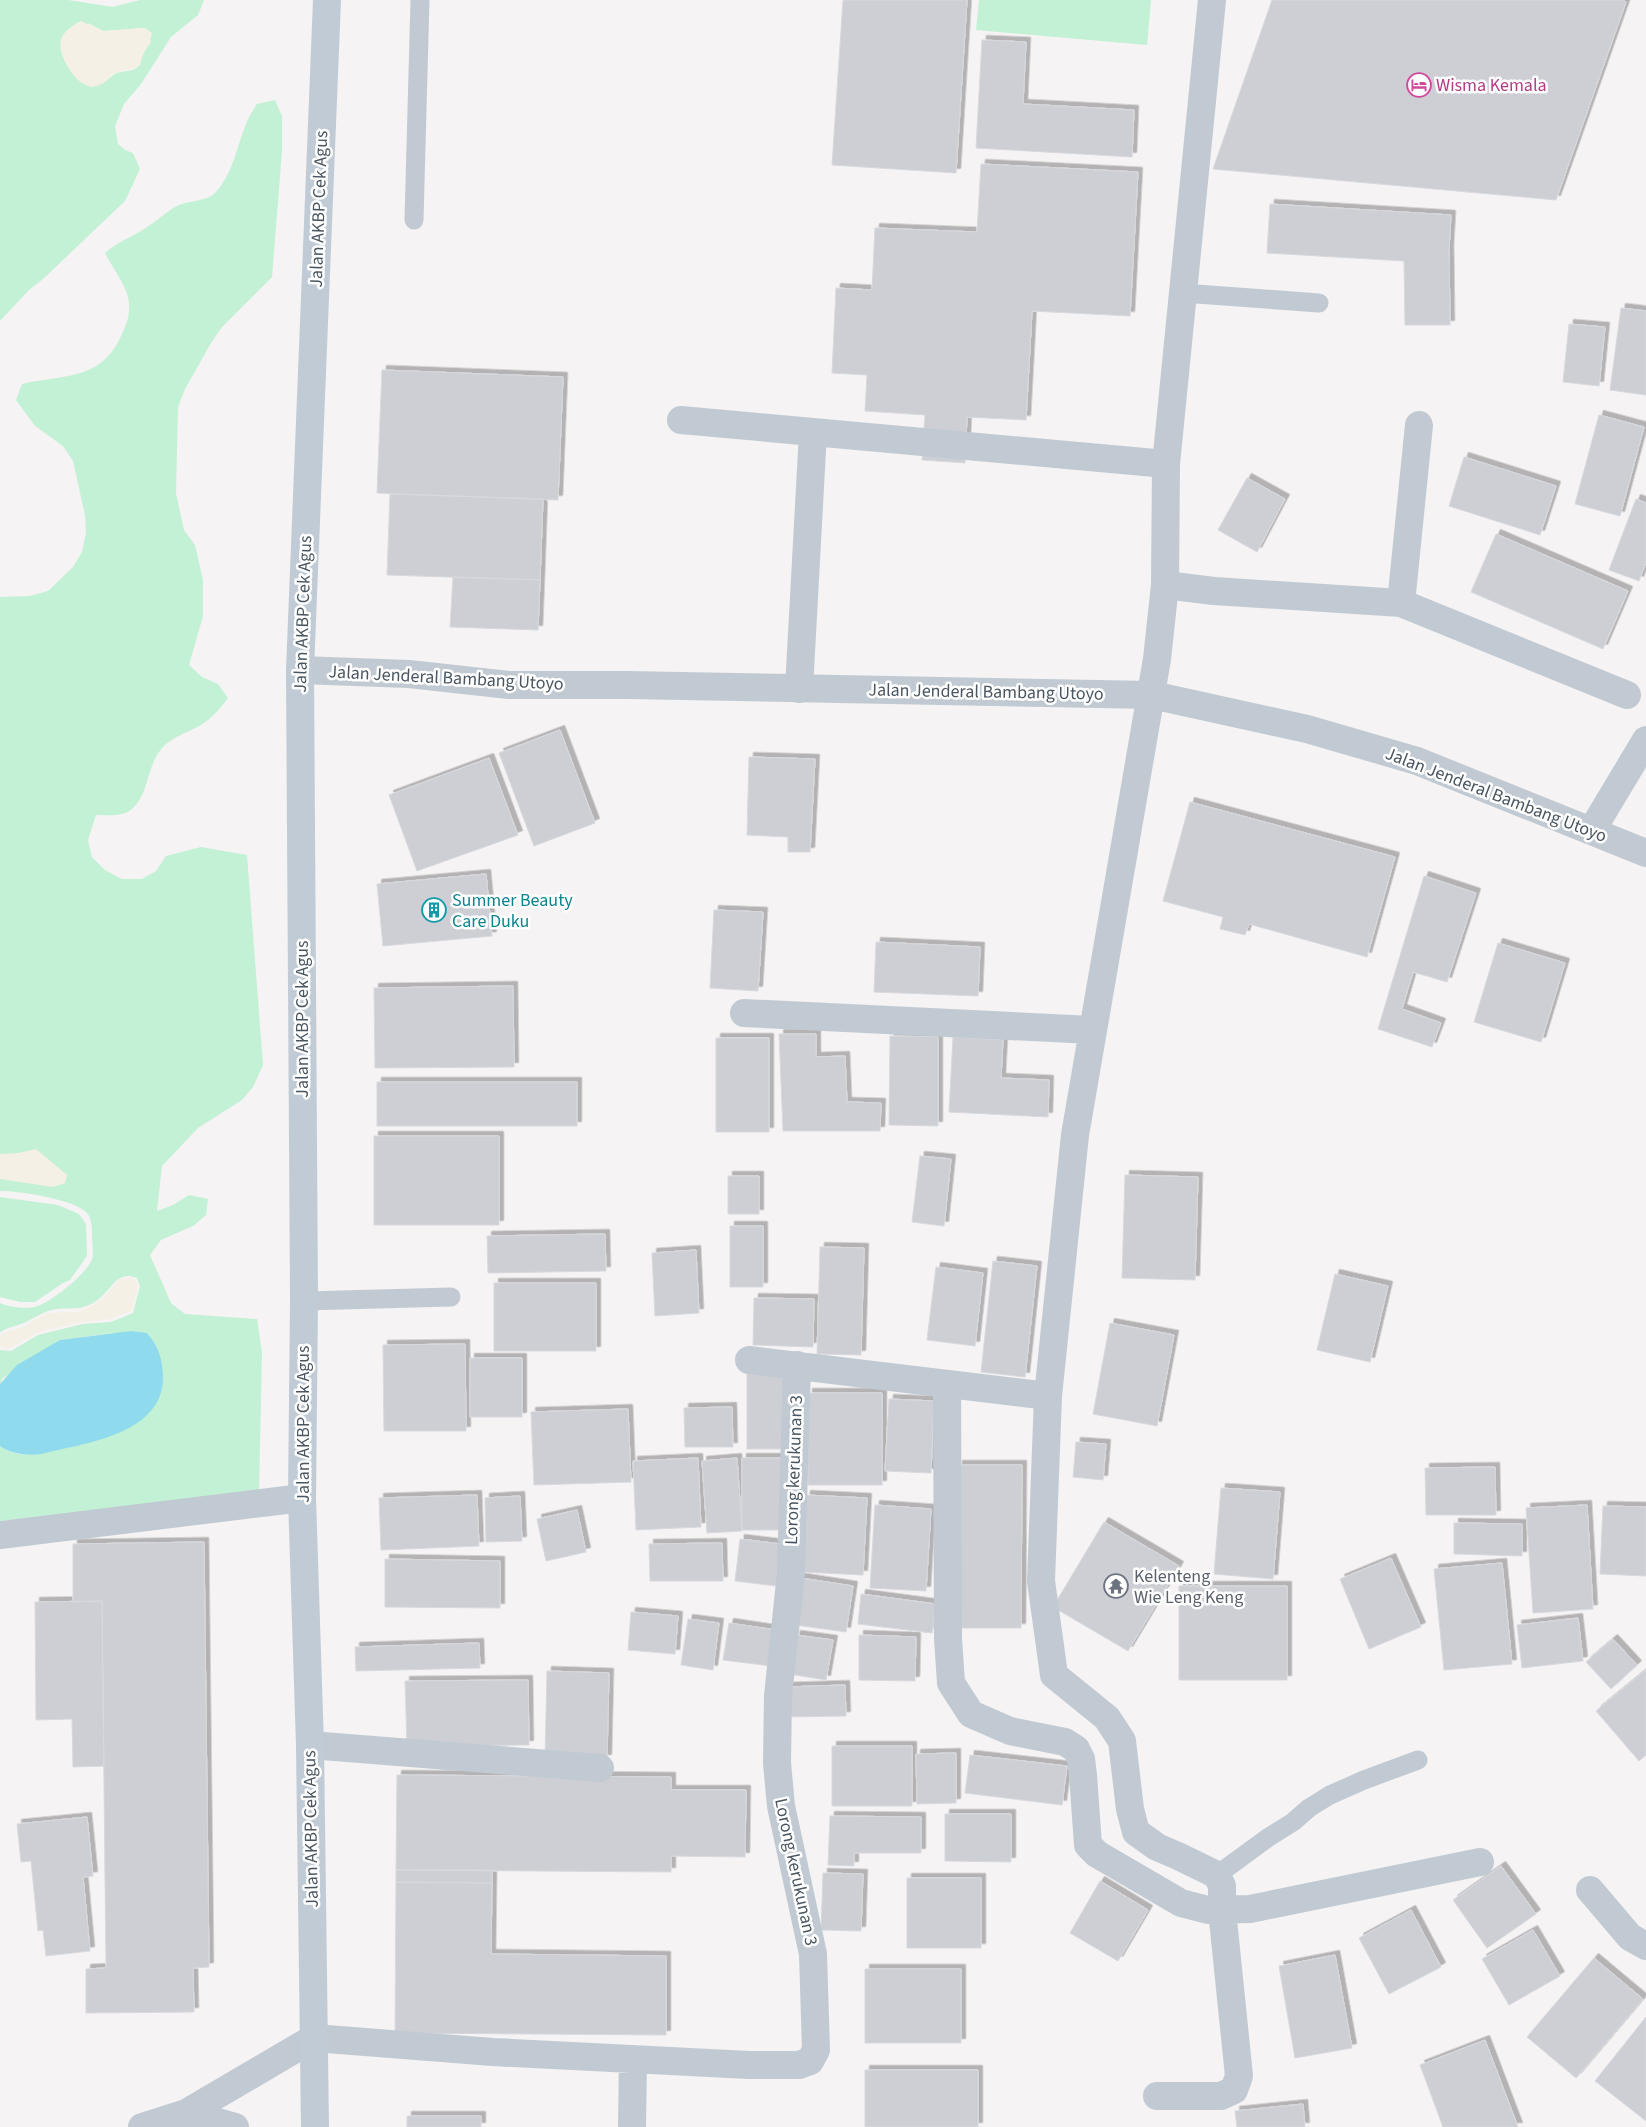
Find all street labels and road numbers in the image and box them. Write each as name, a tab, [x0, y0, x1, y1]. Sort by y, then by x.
street label: Jalan AKBP Cek Agus	[304, 130, 334, 288]
street label: Jalan AKBP Cek Agus	[288, 535, 318, 693]
street label: Jalan Jenderal Bambang Utoyo	[328, 659, 564, 697]
street label: Jalan Jenderal Bambang Utoyo	[868, 677, 1104, 707]
street label: Jalan Jenderal Bambang Utoyo	[1382, 741, 1610, 849]
street label: Jalan AKBP Cek Agus	[290, 940, 315, 1098]
street label: Jalan AKBP Cek Agus	[291, 1345, 316, 1503]
street label: Lorong kerukunan 3	[779, 1395, 809, 1545]
street label: Jalan AKBP Cek Agus	[297, 1750, 325, 1908]
street label: Lorong kerukunan 3	[768, 1796, 824, 1948]

